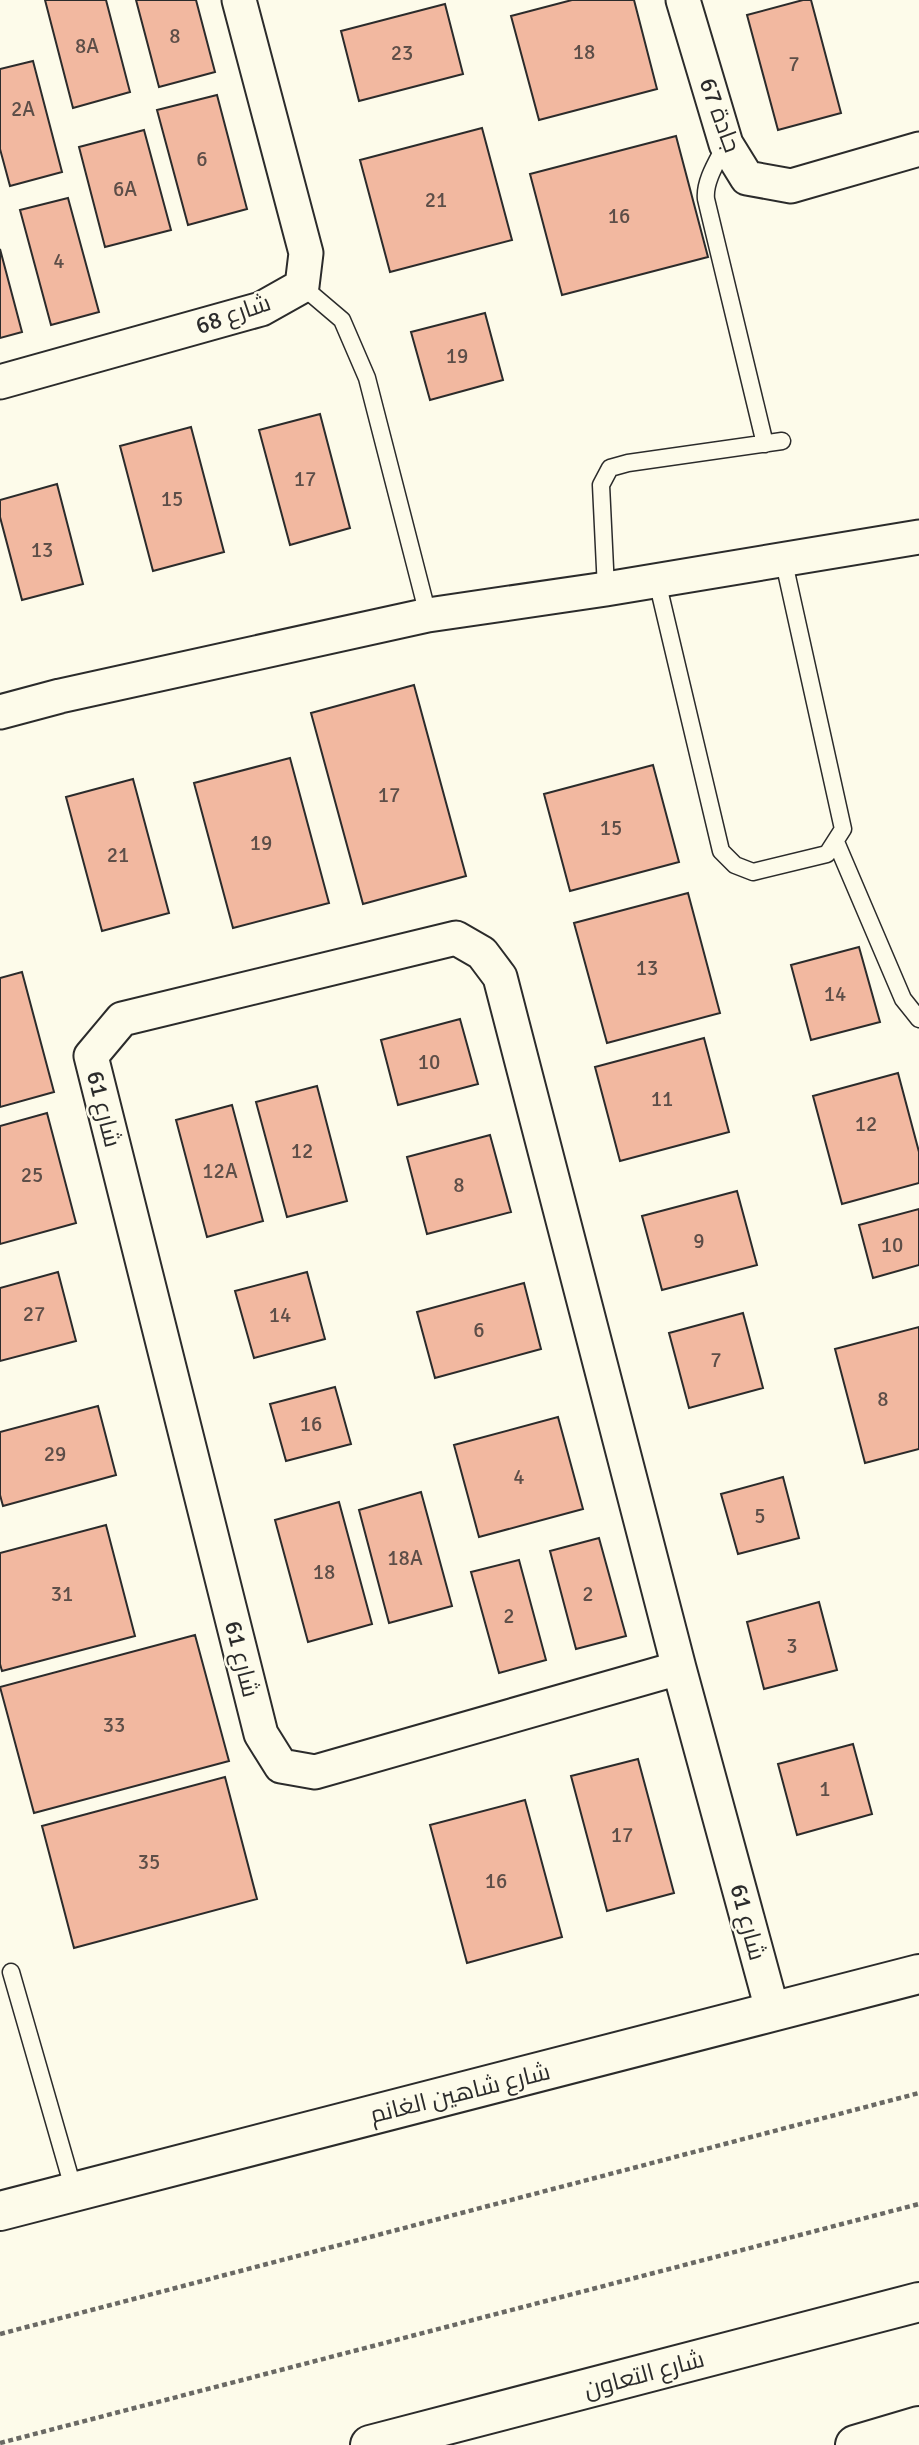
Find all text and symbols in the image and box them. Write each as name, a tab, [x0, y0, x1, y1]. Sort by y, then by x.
house number: 8	[169, 23, 181, 49]
house number: 8A	[75, 33, 99, 59]
house number: 18	[573, 39, 595, 65]
house number: 23	[391, 40, 413, 66]
house number: 7	[788, 51, 800, 77]
street label: جادة 67	[693, 74, 747, 156]
house number: 2A	[11, 96, 35, 122]
house number: 6	[196, 146, 208, 172]
house number: 6A	[113, 176, 137, 202]
house number: 21	[425, 187, 447, 213]
house number: 16	[608, 203, 630, 229]
house number: 4	[53, 248, 65, 274]
street label: شارع 68	[191, 287, 275, 342]
house number: 19	[446, 343, 468, 369]
house number: 17	[294, 466, 316, 492]
house number: 15	[161, 486, 183, 512]
house number: 13	[31, 537, 53, 563]
house number: 17	[378, 782, 400, 808]
house number: 15	[600, 815, 622, 841]
house number: 19	[250, 830, 272, 856]
house number: 21	[107, 842, 129, 868]
house number: 13	[636, 955, 658, 981]
house number: 14	[824, 981, 846, 1007]
house number: 10	[418, 1049, 440, 1075]
street label: شارع 61	[79, 1068, 128, 1151]
house number: 11	[651, 1086, 673, 1112]
house number: 12	[855, 1111, 877, 1137]
house number: 12	[291, 1138, 313, 1164]
house number: 12A	[202, 1158, 238, 1184]
house number: 25	[21, 1162, 43, 1188]
house number: 8	[453, 1172, 465, 1198]
house number: 9	[693, 1228, 705, 1254]
house number: 10	[881, 1232, 903, 1258]
house number: 27	[23, 1301, 45, 1327]
house number: 14	[269, 1302, 291, 1328]
house number: 6	[473, 1317, 485, 1343]
house number: 7	[710, 1347, 722, 1373]
house number: 8	[877, 1386, 889, 1412]
house number: 16	[300, 1411, 322, 1437]
house number: 29	[44, 1441, 66, 1467]
house number: 4	[513, 1464, 525, 1490]
house number: 5	[754, 1503, 766, 1529]
house number: 18A	[387, 1545, 423, 1571]
house number: 18	[313, 1559, 335, 1585]
house number: 31	[51, 1581, 73, 1607]
house number: 2	[582, 1581, 594, 1607]
house number: 2	[503, 1603, 515, 1629]
street label: شارع 61	[217, 1618, 266, 1701]
house number: 3	[786, 1633, 798, 1659]
house number: 33	[103, 1712, 125, 1738]
house number: 1	[819, 1776, 831, 1802]
house number: 17	[611, 1822, 633, 1848]
house number: 35	[138, 1849, 160, 1875]
house number: 16	[485, 1868, 507, 1894]
street label: شارع 61	[722, 1881, 773, 1964]
street label: شارع شاهين الغانم	[367, 2056, 553, 2131]
street label: شارع التعاون	[581, 2344, 708, 2405]

